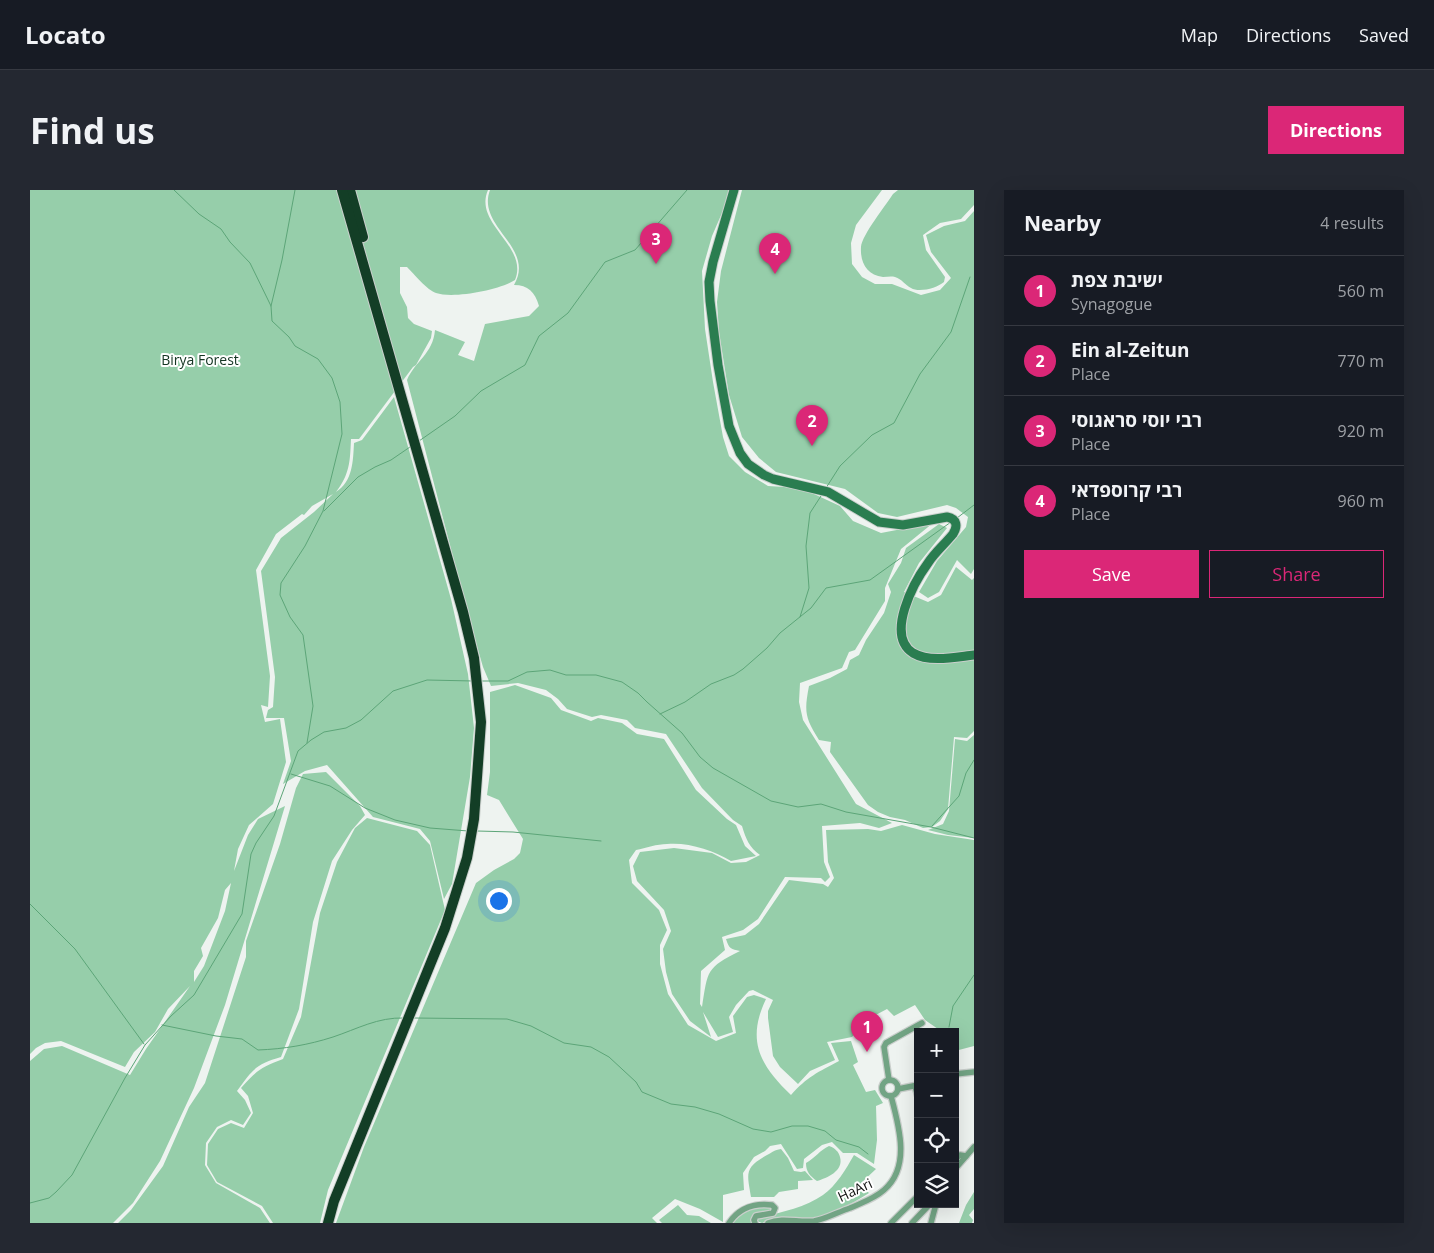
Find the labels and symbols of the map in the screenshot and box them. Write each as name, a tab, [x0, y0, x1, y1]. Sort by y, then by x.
pin: 3	[640, 223, 672, 264]
pin: 4	[759, 233, 791, 274]
park label: Birya Forest	[161, 350, 239, 369]
pin: 2	[796, 405, 828, 446]
your location	[486, 888, 512, 914]
pin: 1	[851, 1011, 883, 1052]
street label: HaAri	[834, 1173, 875, 1206]

